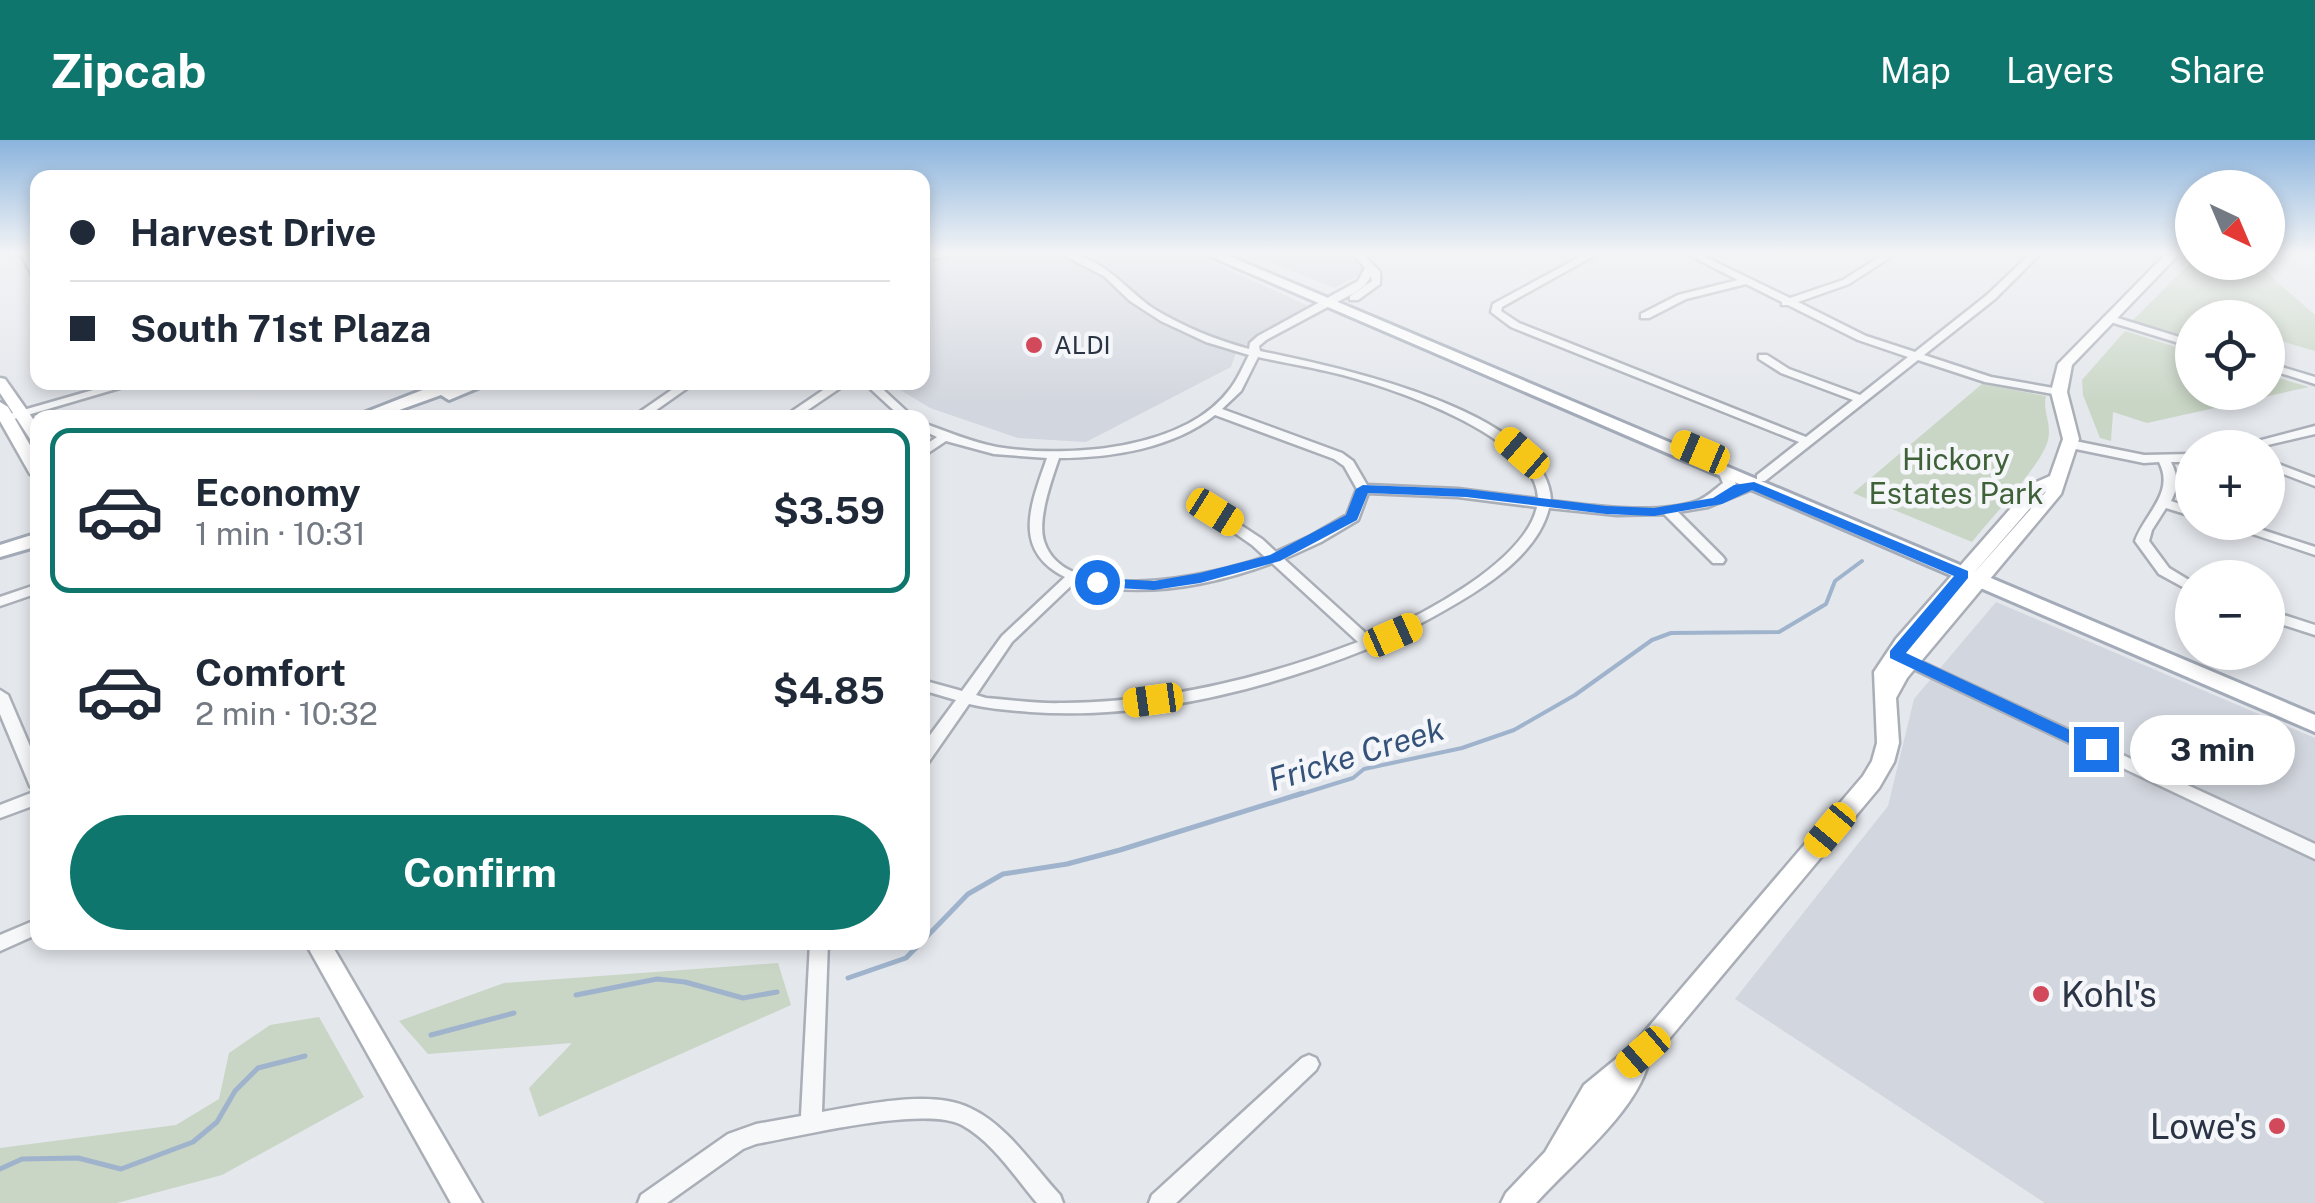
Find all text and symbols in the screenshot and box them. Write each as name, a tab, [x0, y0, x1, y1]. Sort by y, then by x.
text: Zipcab	[50, 42, 206, 99]
text: Map	[1880, 50, 1951, 91]
text: Layers	[2006, 50, 2114, 91]
text: Share	[2169, 50, 2265, 91]
north arrow	[2175, 170, 2285, 280]
map controls	[2175, 170, 2285, 670]
text: Harvest Drive	[130, 210, 376, 255]
button: locate	[2175, 300, 2285, 410]
text: South 71st Plaza	[130, 306, 431, 351]
place label: ALDI	[1054, 330, 1111, 360]
marker: ALDI	[1023, 334, 1045, 356]
car	[1490, 422, 1554, 484]
car	[1667, 426, 1733, 478]
button: +	[2175, 430, 2285, 540]
park label: Hickory Estates Park	[1868, 441, 2044, 511]
icon: car	[75, 466, 165, 556]
text: Economy	[195, 470, 361, 515]
car	[1182, 483, 1248, 541]
text: $3.59	[773, 488, 885, 533]
text: 1 min · 10:31	[195, 515, 366, 552]
route start	[1075, 560, 1120, 605]
button: −	[2175, 560, 2285, 670]
car	[1359, 609, 1427, 661]
icon: car	[75, 646, 165, 736]
text: Comfort	[195, 650, 346, 695]
text: $4.85	[773, 668, 885, 713]
car	[1121, 681, 1185, 719]
text: 2 min · 10:32	[195, 695, 378, 732]
water label: Fricke Creek	[1264, 710, 1449, 798]
callout: 3 min	[2131, 714, 2296, 784]
route end	[2074, 727, 2119, 772]
text: 3 min	[2170, 731, 2255, 768]
car	[1799, 797, 1861, 863]
button: Confirm	[70, 815, 890, 930]
place label: Kohl's	[2061, 974, 2157, 1015]
marker: Kohl's	[2030, 983, 2052, 1005]
car	[1611, 1021, 1675, 1083]
place label: Lowe's	[2150, 1106, 2257, 1147]
marker: Lowe's	[2266, 1115, 2288, 1137]

